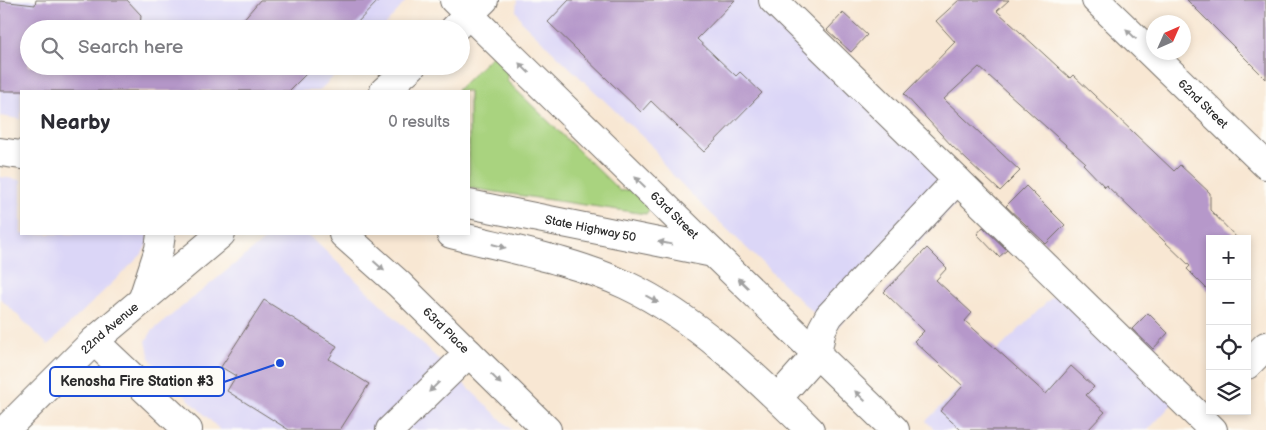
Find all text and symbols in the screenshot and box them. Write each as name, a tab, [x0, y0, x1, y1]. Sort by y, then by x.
north arrow	[1146, 15, 1191, 60]
search box	[20, 20, 470, 75]
one-way arrow	[1125, 28, 1137, 40]
icon: search	[38, 34, 66, 62]
text: Search here	[78, 36, 183, 59]
one-way arrow	[519, 62, 531, 74]
street label: 62nd Street	[1174, 76, 1231, 132]
text: Nearby	[40, 110, 110, 135]
text: 0 results	[388, 113, 450, 132]
one-way arrow	[635, 176, 647, 188]
street label: 63rd Street	[647, 189, 702, 243]
street label: State Highway 50	[544, 212, 637, 245]
map controls	[1206, 235, 1251, 415]
button: +	[1206, 235, 1251, 280]
one-way arrow	[657, 239, 673, 247]
one-way arrow	[491, 242, 506, 250]
one-way arrow	[373, 260, 385, 272]
one-way arrow	[738, 277, 750, 289]
button: −	[1206, 280, 1251, 325]
one-way arrow	[644, 295, 659, 303]
street label: 22nd Avenue	[78, 300, 142, 358]
street label: 63rd Place	[419, 304, 472, 357]
button: locate	[1206, 325, 1251, 370]
callout: Kenosha Fire Station #3	[50, 367, 224, 396]
button: layers	[1206, 370, 1251, 415]
text: Kenosha Fire Station #3	[60, 373, 214, 390]
one-way arrow	[490, 373, 502, 385]
one-way arrow	[428, 381, 440, 393]
one-way arrow	[854, 390, 866, 402]

